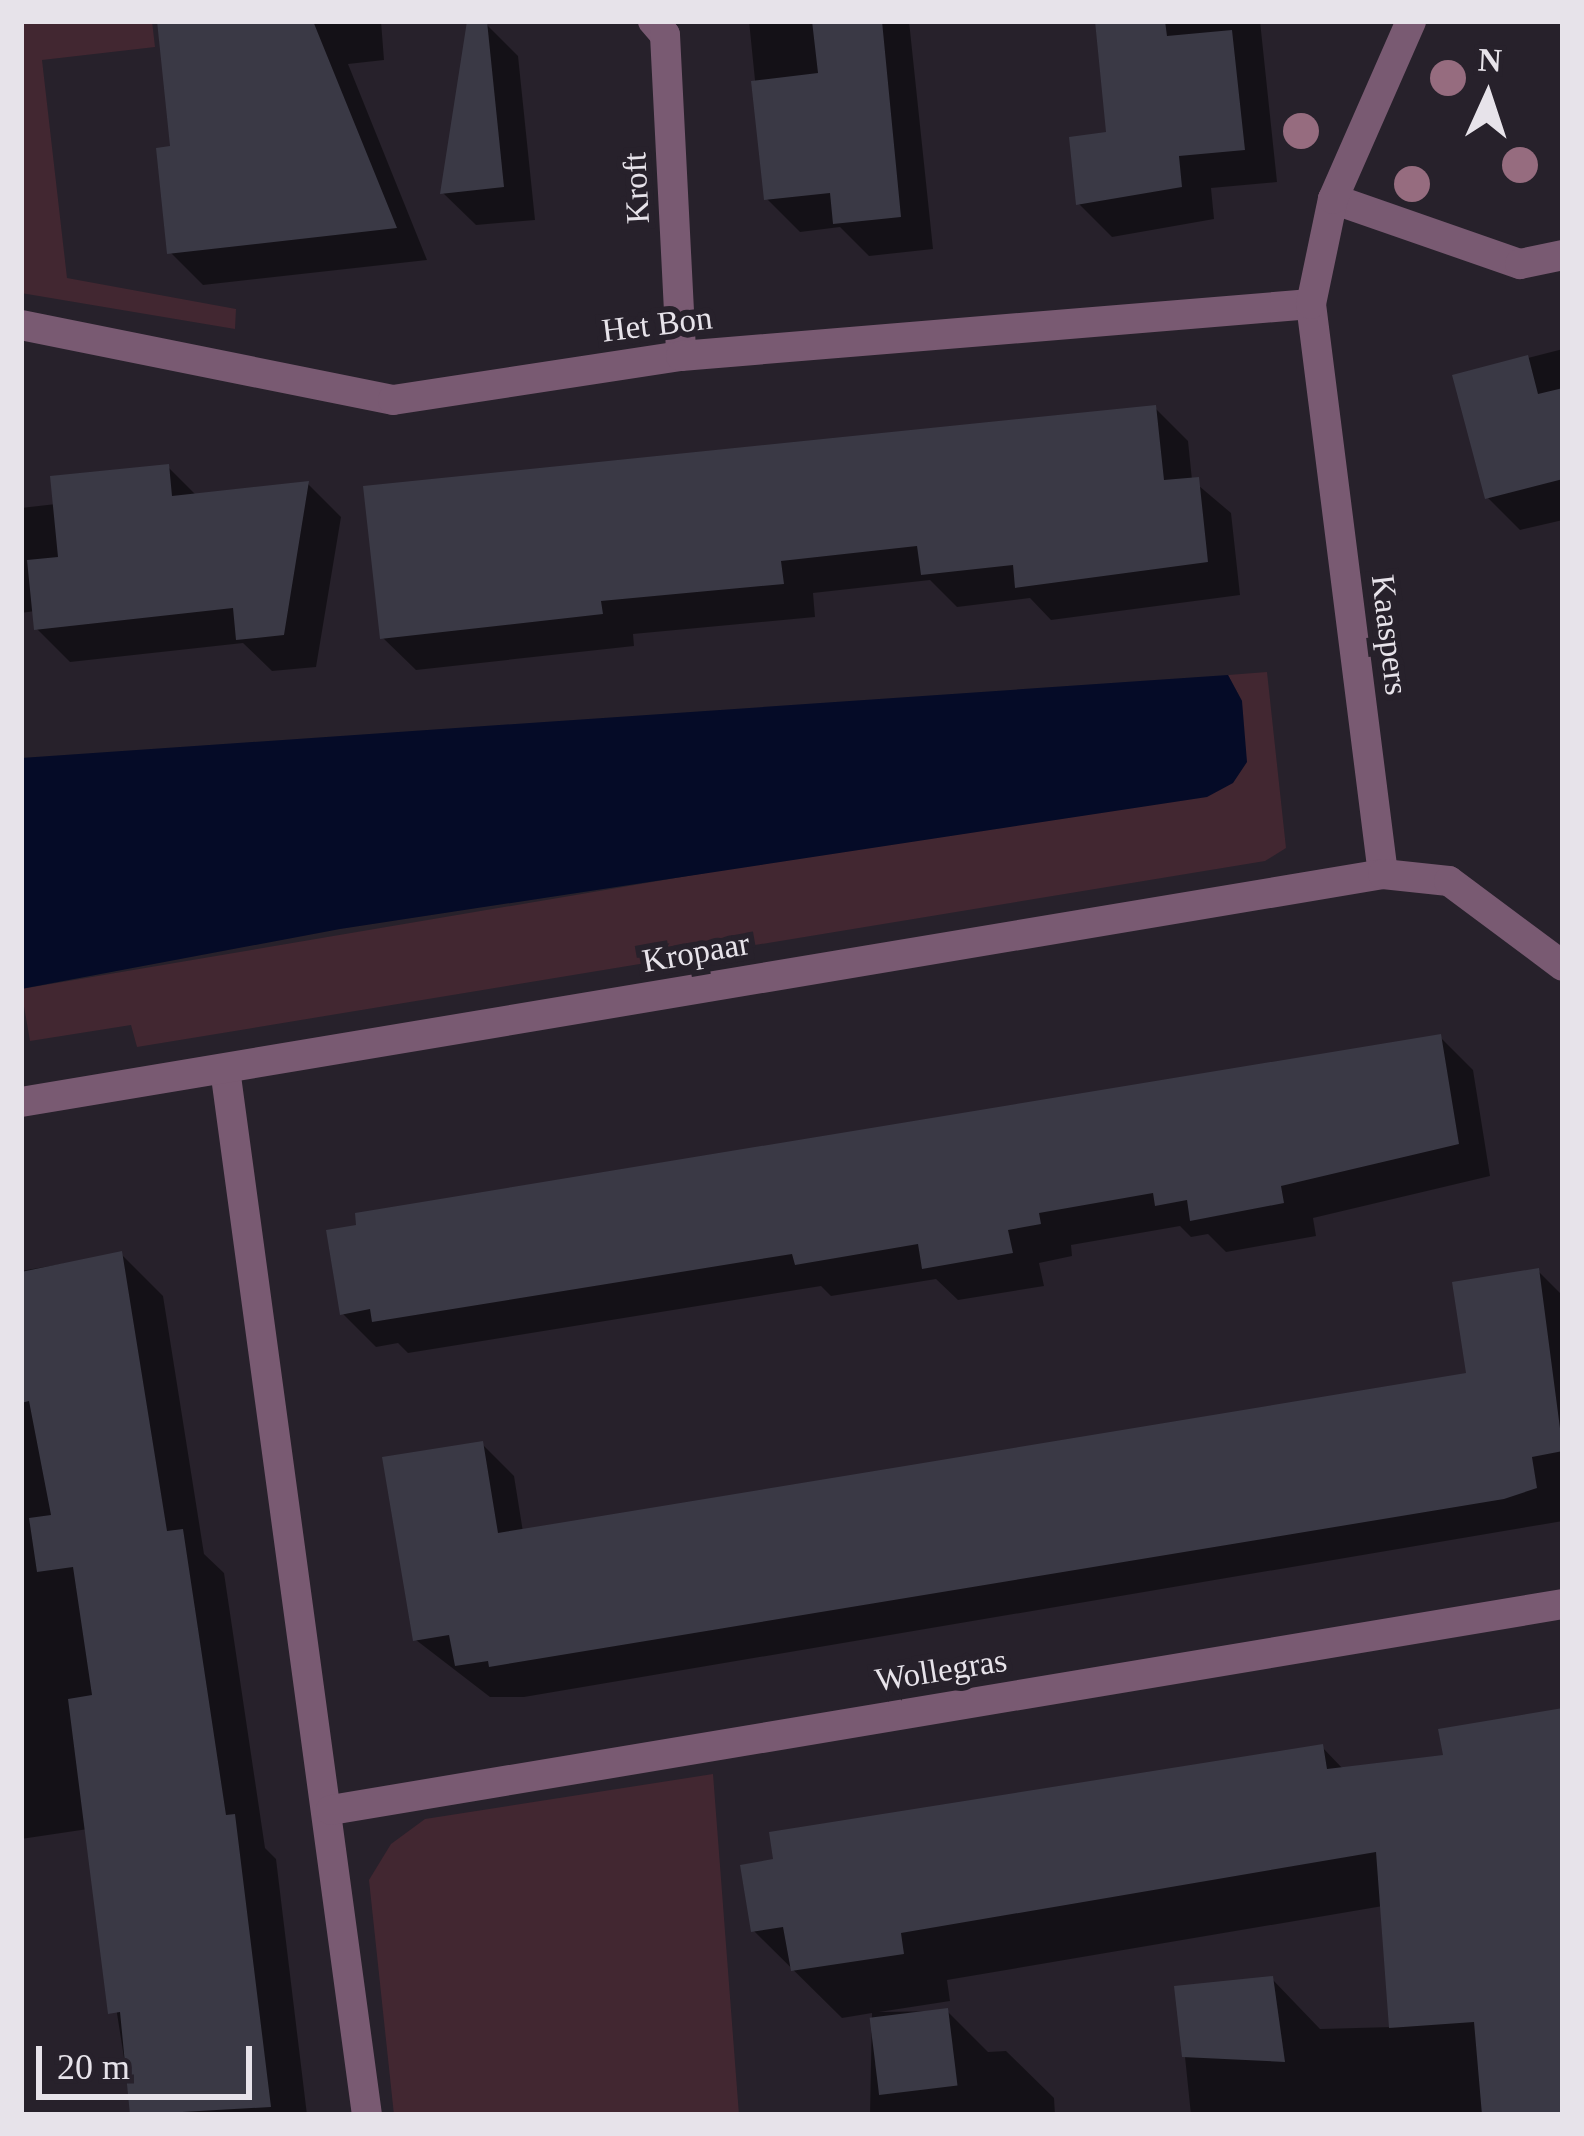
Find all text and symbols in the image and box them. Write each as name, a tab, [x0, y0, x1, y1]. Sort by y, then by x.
north arrow	[1428, 36, 1548, 156]
text: N	[1477, 41, 1503, 79]
street label: Kroft	[615, 151, 659, 225]
street label: Het Bon	[600, 299, 714, 351]
street label: Kaaspers	[1362, 573, 1416, 697]
street label: Kropaar	[639, 924, 753, 982]
street label: Wollegras	[872, 1641, 1010, 1701]
scale bar	[42, 2022, 258, 2096]
text: 20 m	[57, 2047, 130, 2087]

